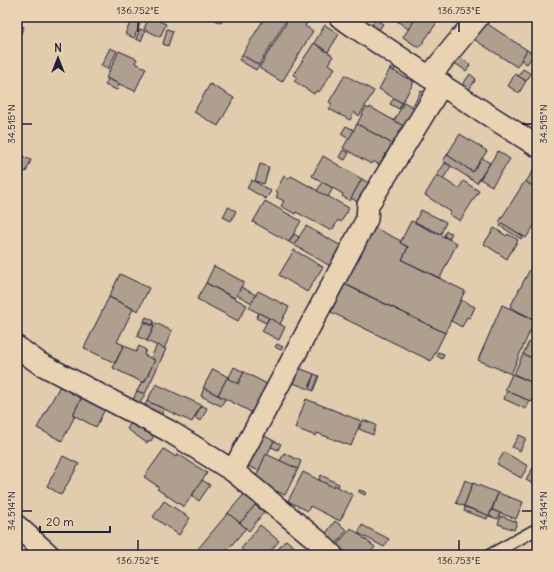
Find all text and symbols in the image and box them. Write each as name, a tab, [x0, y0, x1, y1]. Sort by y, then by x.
text: 136.752°E	[117, 4, 160, 17]
text: 136.753°E	[437, 4, 481, 17]
north arrow	[38, 38, 78, 78]
text: N	[54, 41, 62, 55]
text: 34.515°N	[5, 104, 18, 144]
text: 34.515°N	[537, 104, 550, 144]
text: 34.514°N	[5, 491, 18, 531]
text: 34.514°N	[537, 491, 550, 531]
scale bar	[40, 508, 110, 534]
text: 20 m	[46, 514, 74, 529]
text: 136.752°E	[117, 554, 160, 567]
text: 136.753°E	[437, 554, 481, 567]

